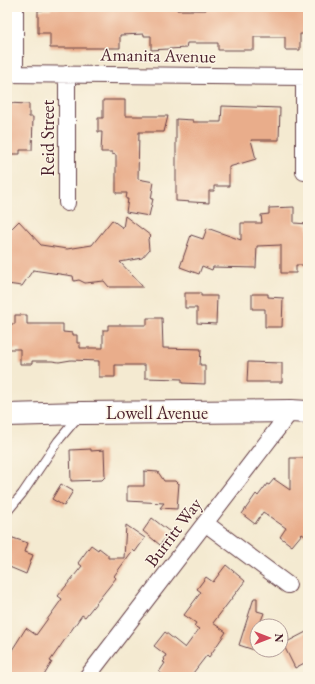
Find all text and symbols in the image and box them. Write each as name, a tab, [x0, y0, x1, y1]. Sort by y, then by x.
street label: Amanita Avenue	[99, 42, 216, 68]
street label: Reid Street	[36, 99, 59, 176]
street label: Lowell Avenue	[106, 401, 208, 424]
street label: Burritt Way	[139, 493, 207, 571]
north arrow	[249, 618, 289, 658]
text: N	[272, 634, 286, 643]

